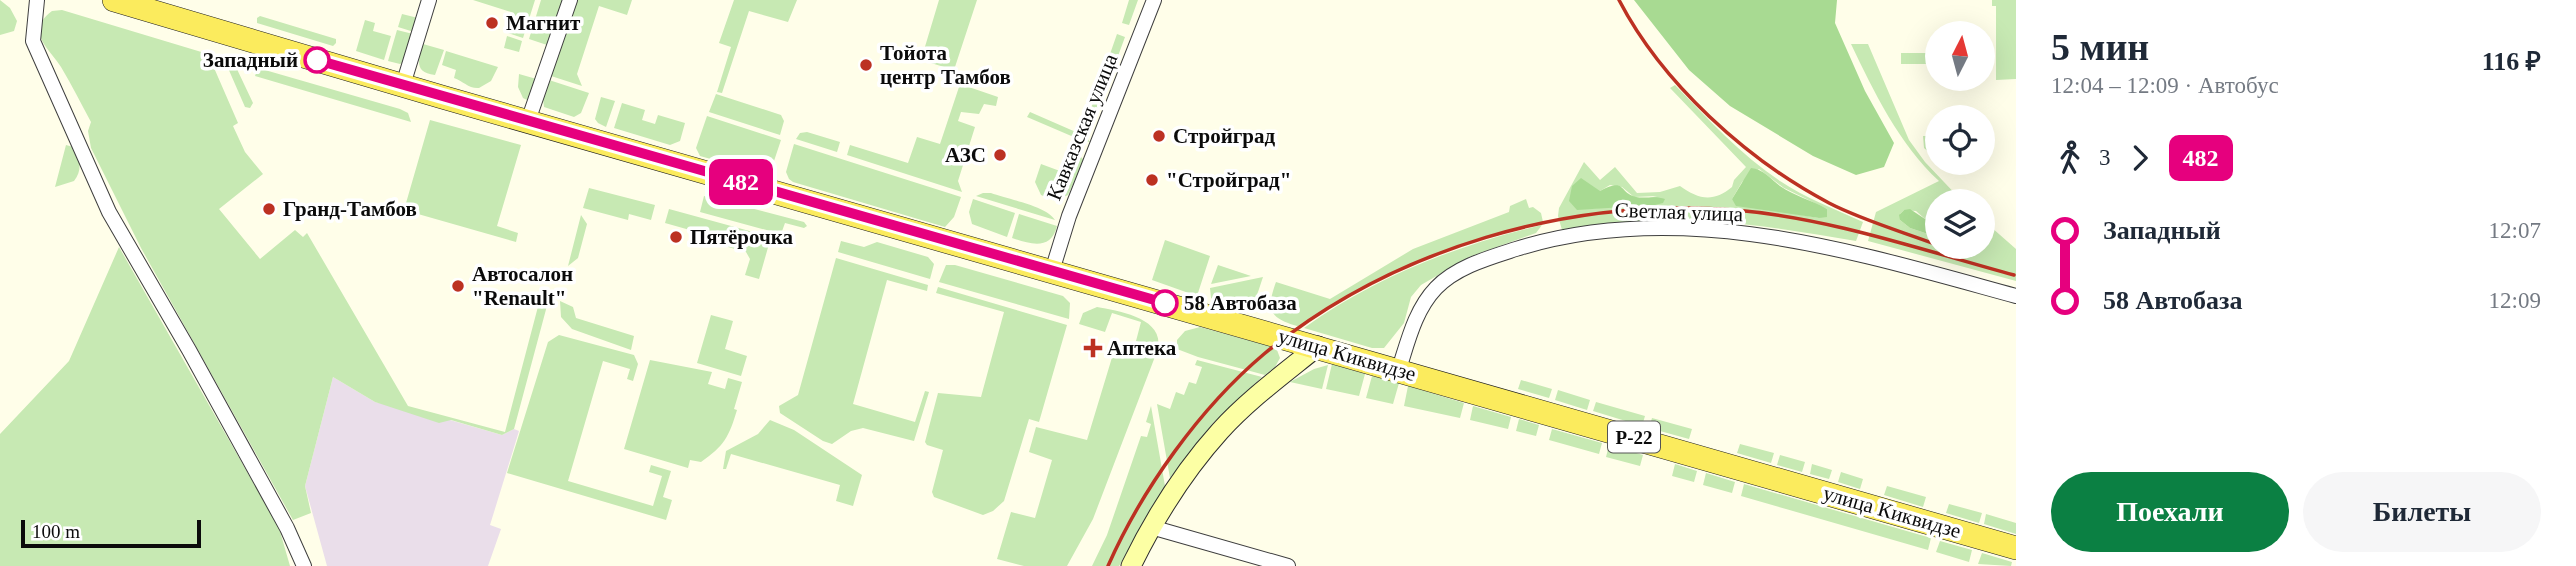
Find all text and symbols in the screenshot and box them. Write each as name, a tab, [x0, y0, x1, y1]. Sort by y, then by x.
place label: Магнит	[506, 11, 581, 35]
marker: Магнит	[484, 15, 500, 31]
north arrow	[1925, 21, 1995, 91]
map controls	[1925, 21, 1995, 259]
text: 5 мин	[2051, 26, 2149, 68]
place label: Тойота центр Тамбов	[880, 41, 1011, 89]
marker: Западный	[304, 47, 330, 73]
text: 116 ₽	[2482, 47, 2541, 76]
place label: Западный	[203, 48, 298, 72]
street label: Кавказская улица	[1042, 50, 1123, 204]
marker: Тойота центр Тамбов	[858, 57, 874, 73]
text: 12:04 – 12:09 · Автобус	[2051, 73, 2279, 98]
button: locate	[1925, 105, 1995, 175]
place label: Стройград	[1173, 124, 1275, 148]
marker: Стройград	[1151, 128, 1167, 144]
icon: walk	[2051, 139, 2089, 177]
icon: forward	[2121, 139, 2159, 177]
place label: АЗС	[945, 143, 986, 167]
text: 3	[2099, 145, 2111, 170]
text: 482	[2183, 145, 2219, 171]
marker: АЗС	[992, 147, 1008, 163]
line badge: 482	[701, 159, 781, 205]
place label: "Стройград"	[1166, 168, 1291, 192]
text: 482	[723, 169, 759, 195]
marker: "Стройград"	[1144, 172, 1160, 188]
button: layers	[1925, 189, 1995, 259]
place label: Гранд-Тамбов	[283, 197, 417, 221]
street label: Светлая улица	[1614, 198, 1744, 226]
marker: Гранд-Тамбов	[261, 201, 277, 217]
text: Западный	[2103, 216, 2221, 245]
text: 12:07	[2489, 218, 2541, 243]
place label: Пятёрочка	[690, 225, 794, 249]
marker: Пятёрочка	[668, 229, 684, 245]
place label: Автосалон "Renault"	[472, 262, 573, 310]
marker: Автосалон "Renault"	[450, 278, 466, 294]
text: 58 Автобаза	[2103, 286, 2243, 315]
text: 12:09	[2489, 288, 2541, 313]
marker: 58 Автобаза	[1152, 290, 1178, 316]
place label: 58 Автобаза	[1184, 291, 1297, 315]
street label: улица Киквидзе	[1275, 324, 1419, 386]
place label: Аптека	[1107, 336, 1177, 360]
marker: Аптека	[1085, 340, 1101, 356]
road number: Р-22	[1608, 422, 1660, 452]
button: Поехали	[2051, 472, 2289, 552]
button: Билеты	[2303, 472, 2541, 552]
street label: улица Киквидзе	[1820, 481, 1964, 543]
scale bar	[21, 517, 201, 549]
text: 100 m	[32, 521, 80, 542]

